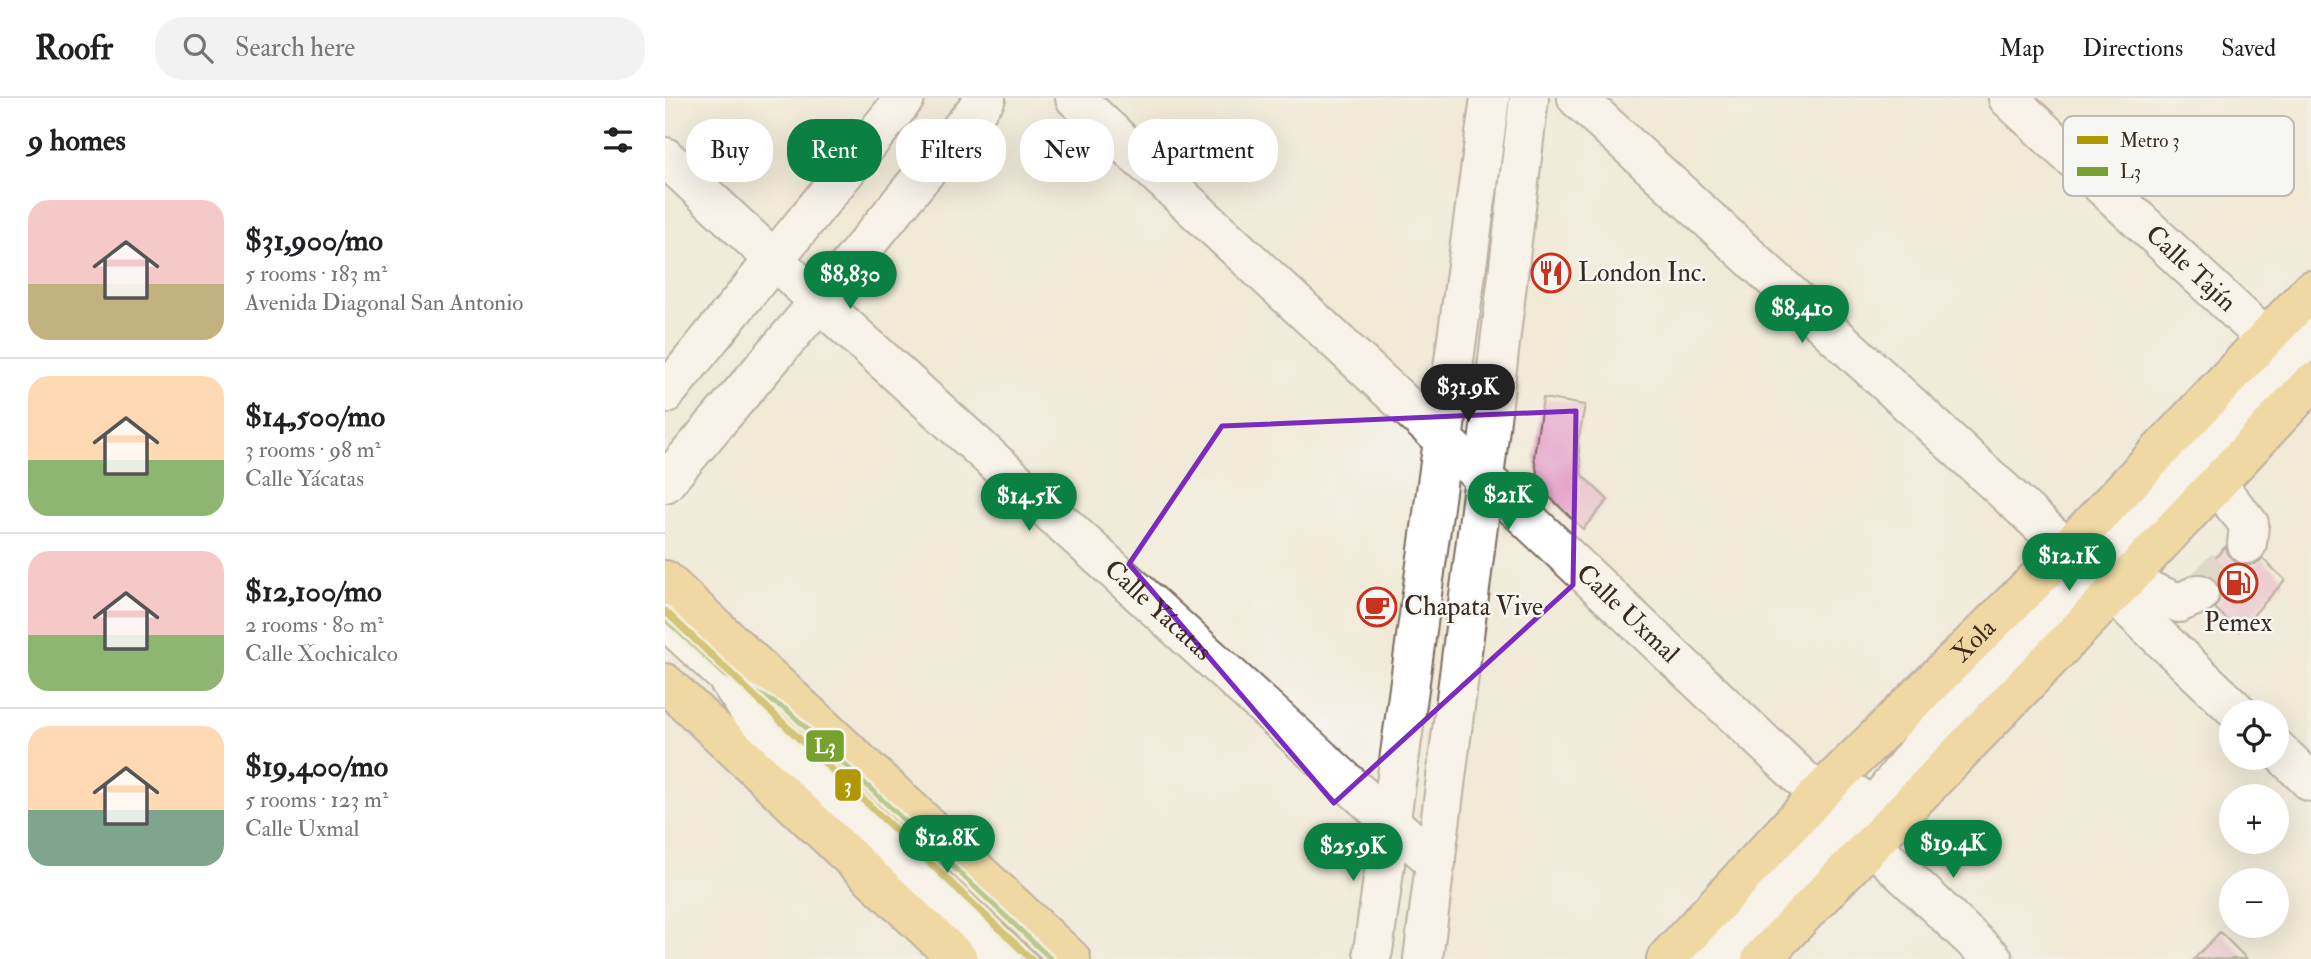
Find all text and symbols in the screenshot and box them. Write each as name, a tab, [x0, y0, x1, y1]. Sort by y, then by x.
search box	[155, 17, 645, 80]
text: Roofr	[35, 28, 113, 69]
icon: search	[179, 29, 217, 67]
text: Search here	[235, 32, 355, 64]
text: Map	[1999, 33, 2044, 64]
text: Directions	[2082, 33, 2183, 64]
text: Saved	[2221, 33, 2276, 64]
legend	[2063, 116, 2294, 196]
chip: Buy	[686, 119, 773, 182]
chip: Rent	[787, 119, 882, 182]
chip: Filters	[896, 119, 1006, 182]
chip: New	[1020, 119, 1114, 182]
chip: Apartment	[1128, 119, 1278, 182]
icon: filters	[599, 121, 637, 159]
text: 9 homes	[28, 122, 126, 159]
text: Metro 3	[2120, 129, 2180, 153]
text: L3	[2120, 160, 2141, 184]
street label: Calle Tajín	[2139, 218, 2243, 319]
text: $31,900/mo	[245, 222, 383, 259]
icon: home	[84, 228, 168, 312]
pin: $8,830	[793, 252, 907, 311]
restaurant icon: London Inc.	[1530, 252, 1572, 294]
place label: London Inc.	[1578, 257, 1706, 289]
text: 5 rooms · 183 m²	[245, 259, 388, 288]
text: $8,830	[820, 259, 880, 288]
pin: $8,410	[1745, 286, 1859, 345]
text: Avenida Diagonal San Antonio	[245, 288, 523, 317]
text: $8,410	[1771, 293, 1833, 322]
pin: $31.9K	[1411, 364, 1525, 424]
text: $31.9K	[1437, 372, 1499, 401]
text: $14,500/mo	[245, 398, 385, 435]
icon: home	[84, 404, 168, 488]
text: 3 rooms · 98 m²	[245, 435, 381, 464]
text: Calle Yácatas	[245, 464, 364, 493]
pin: $21K	[1467, 472, 1549, 532]
pin: $14.5K	[972, 474, 1086, 533]
text: $21K	[1484, 480, 1532, 509]
text: $14.5K	[997, 481, 1061, 510]
pin: $12.1K	[2012, 533, 2126, 593]
text: $12.1K	[2038, 541, 2100, 570]
street label: Calle Yácatas	[1098, 553, 1219, 668]
street label: Calle Uxmal	[1570, 558, 1686, 670]
fuel station icon: Pemex	[2217, 562, 2259, 604]
text: $12,100/mo	[245, 573, 382, 610]
icon: home	[84, 579, 168, 663]
cafe icon: Chapata Vive	[1356, 586, 1398, 628]
place label: Chapata Vive	[1404, 591, 1543, 624]
place label: Pemex	[2204, 607, 2272, 639]
text: 2 rooms · 80 m²	[245, 610, 384, 639]
street label: Xola	[1945, 612, 2003, 670]
text: Calle Xochicalco	[245, 639, 398, 668]
map controls	[2219, 700, 2289, 938]
button: locate	[2219, 700, 2289, 770]
line badge: L3	[805, 729, 845, 763]
text: L3	[814, 735, 836, 759]
text: $19,400/mo	[245, 748, 388, 785]
icon: home	[84, 754, 168, 838]
line badge: 3	[834, 768, 862, 802]
text: 3	[844, 774, 852, 798]
button: +	[2219, 784, 2289, 854]
text: 5 rooms · 123 m²	[245, 785, 388, 814]
text: Calle Uxmal	[245, 814, 360, 843]
pin: $12.8K	[890, 816, 1004, 875]
pin: $19.4K	[1896, 820, 2010, 880]
text: $12.8K	[915, 823, 979, 852]
pin: $25.9K	[1296, 824, 1410, 883]
text: $19.4K	[1920, 828, 1986, 857]
text: $25.9K	[1320, 831, 1386, 860]
button: −	[2219, 868, 2289, 938]

